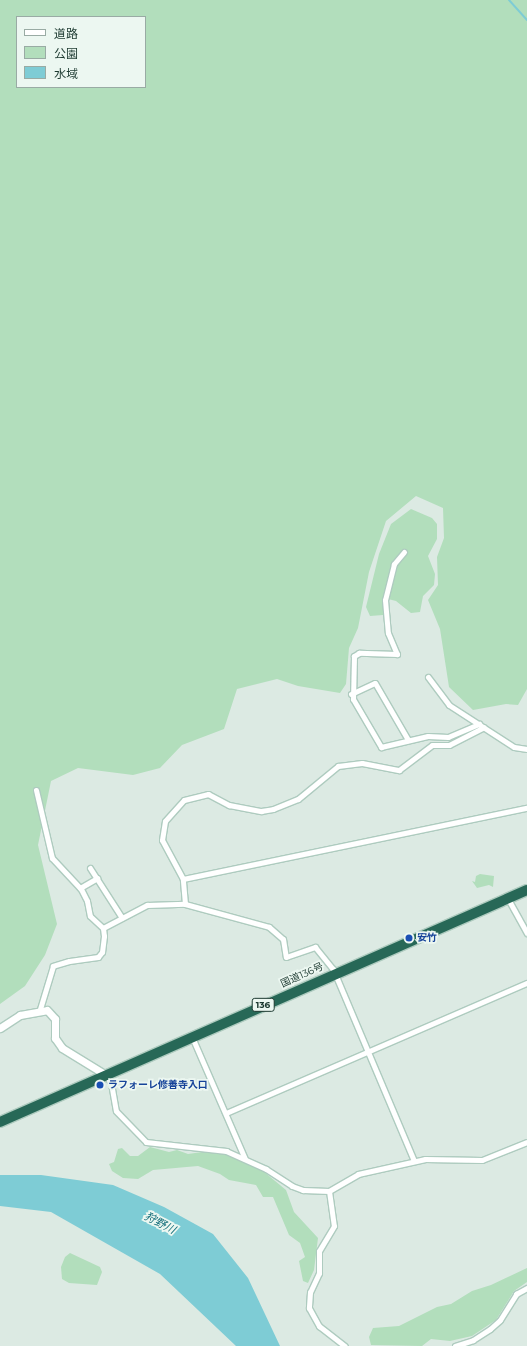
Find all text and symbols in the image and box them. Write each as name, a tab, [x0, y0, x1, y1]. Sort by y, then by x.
legend	[16, 16, 146, 88]
text: 道路	[54, 26, 78, 41]
text: 公園	[54, 46, 78, 61]
text: 水域	[54, 66, 78, 81]
place label: 安竹	[417, 932, 437, 944]
marker: 安竹	[404, 933, 414, 943]
street label: 国道136号	[279, 960, 325, 990]
road number: 136	[251, 998, 275, 1012]
place label: ラフォーレ修善寺入口	[108, 1079, 208, 1091]
marker: ラフォーレ修善寺入口	[95, 1080, 105, 1090]
water label: 狩野川	[142, 1209, 178, 1237]

